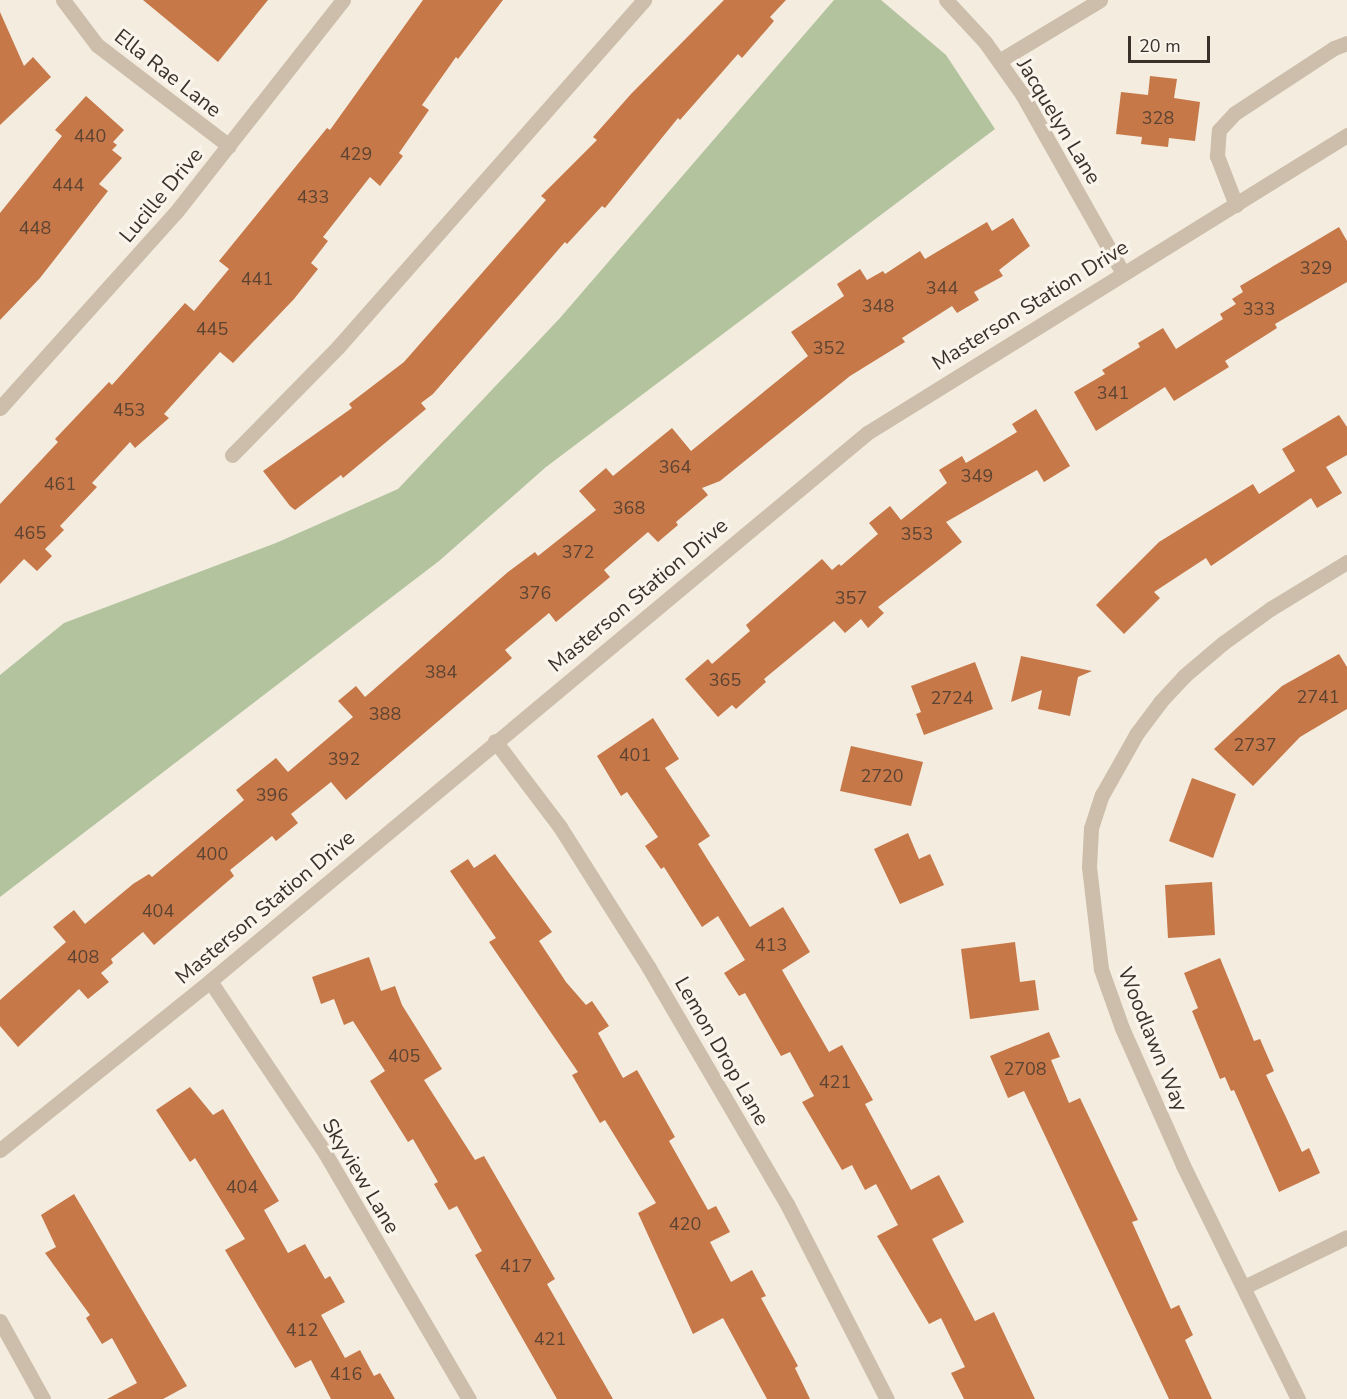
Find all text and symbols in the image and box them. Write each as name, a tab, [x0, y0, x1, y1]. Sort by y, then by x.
street label: Ella Rae Lane	[110, 24, 226, 122]
scale bar	[1131, 24, 1214, 62]
text: 20 m	[1139, 34, 1181, 58]
street label: Jacquelyn Lane	[1012, 53, 1106, 189]
house number: 328	[1142, 107, 1174, 129]
house number: 440	[74, 125, 106, 147]
street label: Lucille Drive	[114, 142, 208, 248]
house number: 429	[340, 143, 372, 165]
house number: 444	[52, 174, 84, 196]
house number: 433	[297, 186, 329, 208]
house number: 448	[19, 217, 51, 239]
street label: Masterson Station Drive	[927, 234, 1133, 376]
house number: 329	[1300, 257, 1332, 279]
house number: 441	[241, 268, 273, 290]
house number: 344	[926, 277, 958, 299]
house number: 348	[862, 295, 894, 317]
house number: 333	[1243, 298, 1275, 320]
house number: 445	[196, 318, 228, 340]
house number: 352	[813, 337, 845, 359]
house number: 341	[1097, 382, 1129, 404]
house number: 453	[113, 399, 145, 421]
house number: 364	[659, 456, 691, 478]
house number: 349	[961, 465, 993, 487]
house number: 461	[44, 473, 76, 495]
house number: 368	[613, 497, 645, 519]
street label: Masterson Station Drive	[543, 513, 733, 677]
house number: 465	[14, 522, 46, 544]
house number: 353	[901, 523, 933, 545]
house number: 372	[562, 541, 594, 563]
house number: 376	[519, 582, 551, 604]
house number: 357	[835, 587, 867, 609]
house number: 384	[425, 661, 457, 683]
house number: 365	[709, 669, 741, 691]
house number: 2741	[1296, 686, 1340, 708]
house number: 2724	[930, 687, 974, 709]
house number: 388	[369, 703, 401, 725]
house number: 2737	[1233, 734, 1277, 756]
house number: 401	[619, 744, 651, 766]
house number: 392	[328, 748, 360, 770]
house number: 2720	[860, 765, 904, 787]
house number: 396	[256, 784, 288, 806]
street label: Masterson Station Drive	[170, 825, 360, 989]
house number: 400	[196, 843, 228, 865]
house number: 404	[142, 900, 174, 922]
house number: 413	[755, 934, 787, 956]
house number: 408	[67, 946, 99, 968]
street label: Woodlawn Way	[1113, 963, 1193, 1115]
street label: Lemon Drop Lane	[669, 972, 775, 1130]
house number: 405	[388, 1045, 420, 1067]
house number: 2708	[1003, 1058, 1047, 1080]
house number: 421	[819, 1071, 851, 1093]
street label: Skyview Lane	[317, 1114, 405, 1238]
house number: 404	[226, 1176, 258, 1198]
house number: 420	[669, 1213, 701, 1235]
house number: 417	[500, 1255, 532, 1277]
house number: 412	[286, 1319, 318, 1341]
house number: 421	[534, 1328, 566, 1350]
house number: 416	[330, 1363, 362, 1385]

